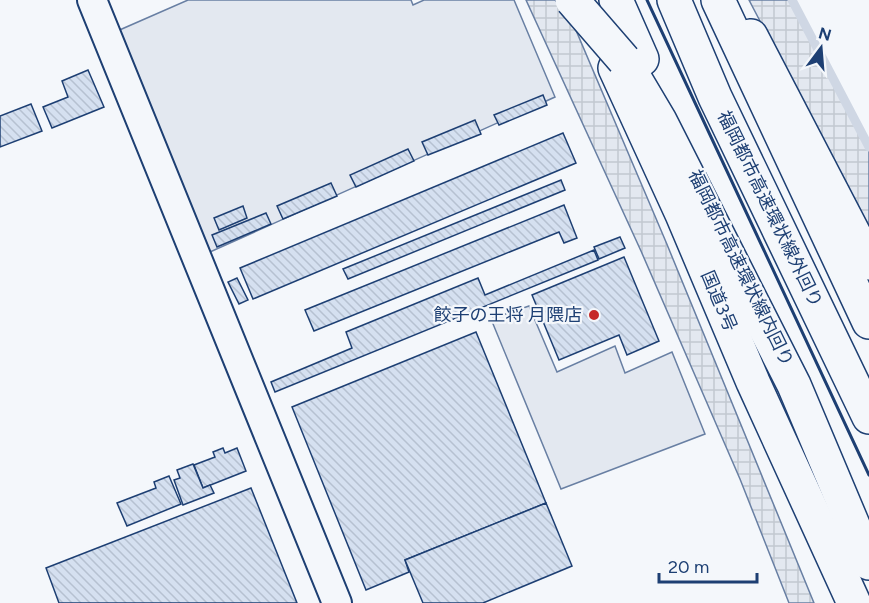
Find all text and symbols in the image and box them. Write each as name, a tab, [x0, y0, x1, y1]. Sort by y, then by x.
north arrow	[791, 18, 851, 78]
text: N	[816, 23, 834, 45]
street label: 福岡都市高速環状線外回り	[713, 107, 827, 311]
street label: 福岡都市高速環状線内回り	[684, 166, 798, 370]
street label: 国道3号	[696, 267, 742, 335]
place label: 餃子の王将 月隈店	[434, 304, 582, 326]
marker: 餃子の王将 月隈店	[587, 308, 601, 322]
scale bar	[659, 546, 756, 584]
text: 20 m	[668, 556, 709, 578]

